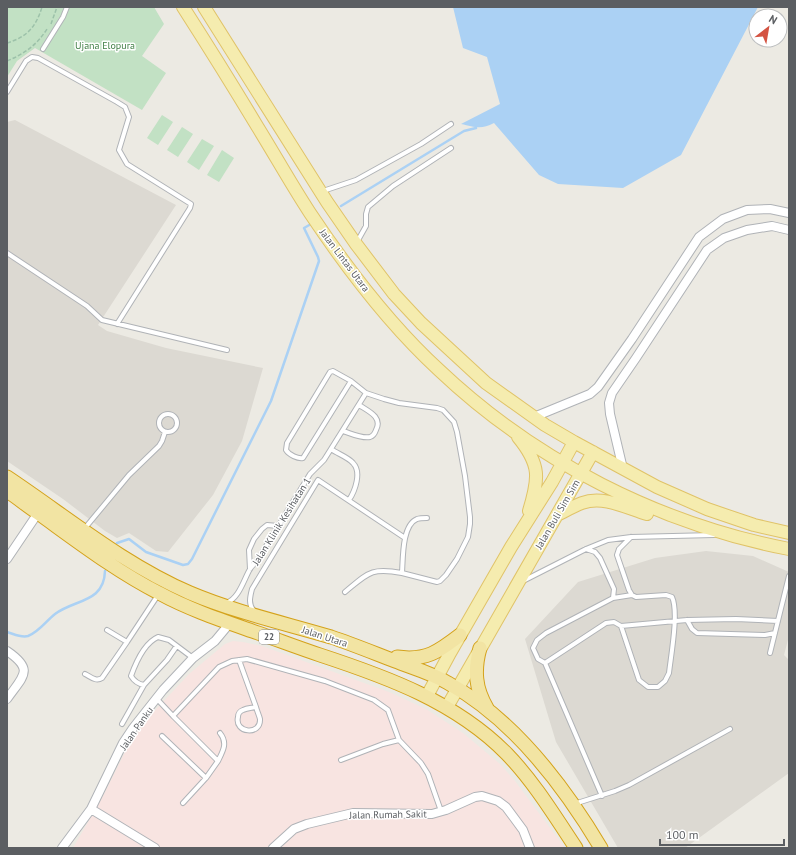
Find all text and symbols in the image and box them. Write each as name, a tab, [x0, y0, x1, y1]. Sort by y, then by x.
north arrow	[748, 8, 788, 48]
text: N	[766, 12, 780, 27]
park label: Ujana Elopura	[75, 39, 135, 52]
street label: Jalan Lintas Utara	[316, 225, 373, 294]
street label: Jalan Klinik Kesihatan 1	[249, 475, 314, 568]
street label: Jalan Buli Sim Sim	[532, 477, 583, 552]
street label: Jalan Utara	[299, 623, 349, 650]
road number: 22	[259, 630, 279, 644]
street label: Jalan Panku	[116, 704, 156, 753]
street label: Jalan Rumah Sakit	[348, 807, 427, 822]
scale bar	[660, 821, 784, 847]
text: 100 m	[666, 827, 699, 842]

